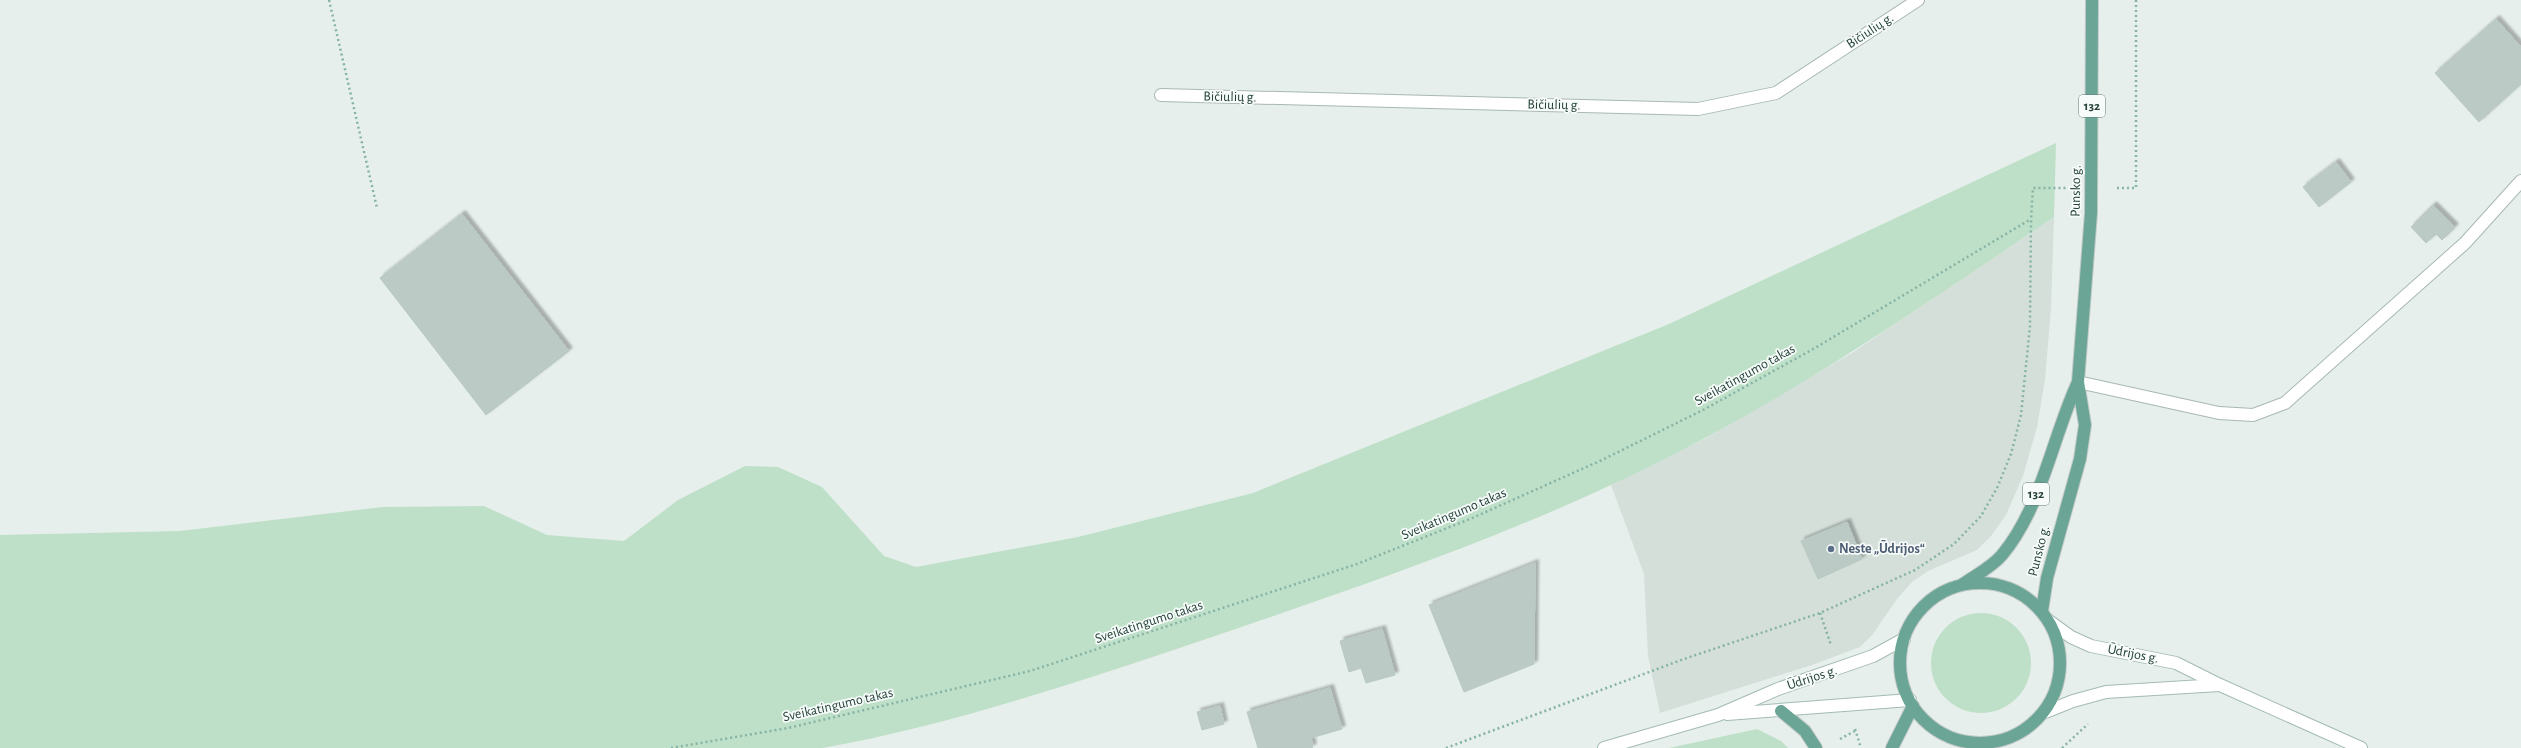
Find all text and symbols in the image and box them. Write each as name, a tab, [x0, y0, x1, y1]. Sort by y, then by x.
street label: Bičiulių g.	[1844, 11, 1896, 51]
street label: Bičiulių g.	[1203, 90, 1257, 104]
road number: 132	[2079, 95, 2105, 117]
street label: Bičiulių g.	[1527, 98, 1581, 112]
street label: Punsko g.	[2069, 165, 2083, 217]
street label: Sveikatingumo takas	[1692, 342, 1798, 408]
road number: 132	[2023, 483, 2049, 505]
street label: Sveikatingumo takas	[1400, 486, 1508, 542]
street label: Punsko g.	[2026, 524, 2052, 578]
place label: Neste „Ūdrijos“	[1839, 539, 1925, 556]
marker: Neste „Ūdrijos“	[1826, 544, 1836, 554]
street label: Sveikatingumo takas	[1093, 598, 1205, 646]
street label: Ūdrijos g.	[2106, 641, 2160, 666]
street label: Ūdrijos g.	[1785, 662, 1839, 693]
street label: Sveikatingumo takas	[782, 686, 894, 724]

